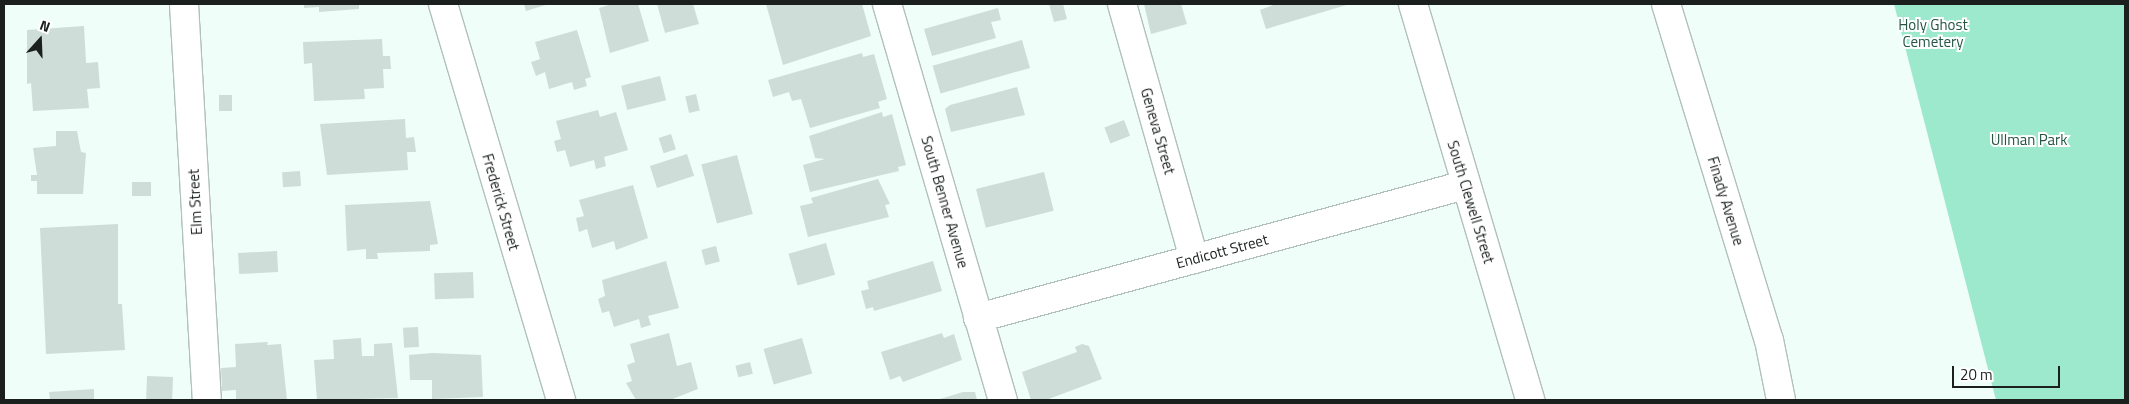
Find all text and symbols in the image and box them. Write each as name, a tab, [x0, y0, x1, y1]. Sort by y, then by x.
text: N	[37, 14, 53, 37]
north arrow	[15, 15, 65, 65]
park label: Holy Ghost Cemetery	[1898, 15, 1968, 50]
street label: Geneva Street	[1137, 86, 1179, 176]
park label: Ullman Park	[1991, 131, 2067, 149]
street label: South Benner Avenue	[918, 134, 972, 270]
street label: South Clewell Street	[1444, 138, 1498, 266]
street label: Frederick Street	[479, 152, 523, 252]
street label: Finady Avenue	[1704, 154, 1748, 248]
street label: Elm Street	[184, 168, 206, 236]
street label: Endicott Street	[1174, 230, 1270, 272]
scale bar	[1954, 356, 2062, 388]
text: 20 m	[1960, 363, 1993, 386]

